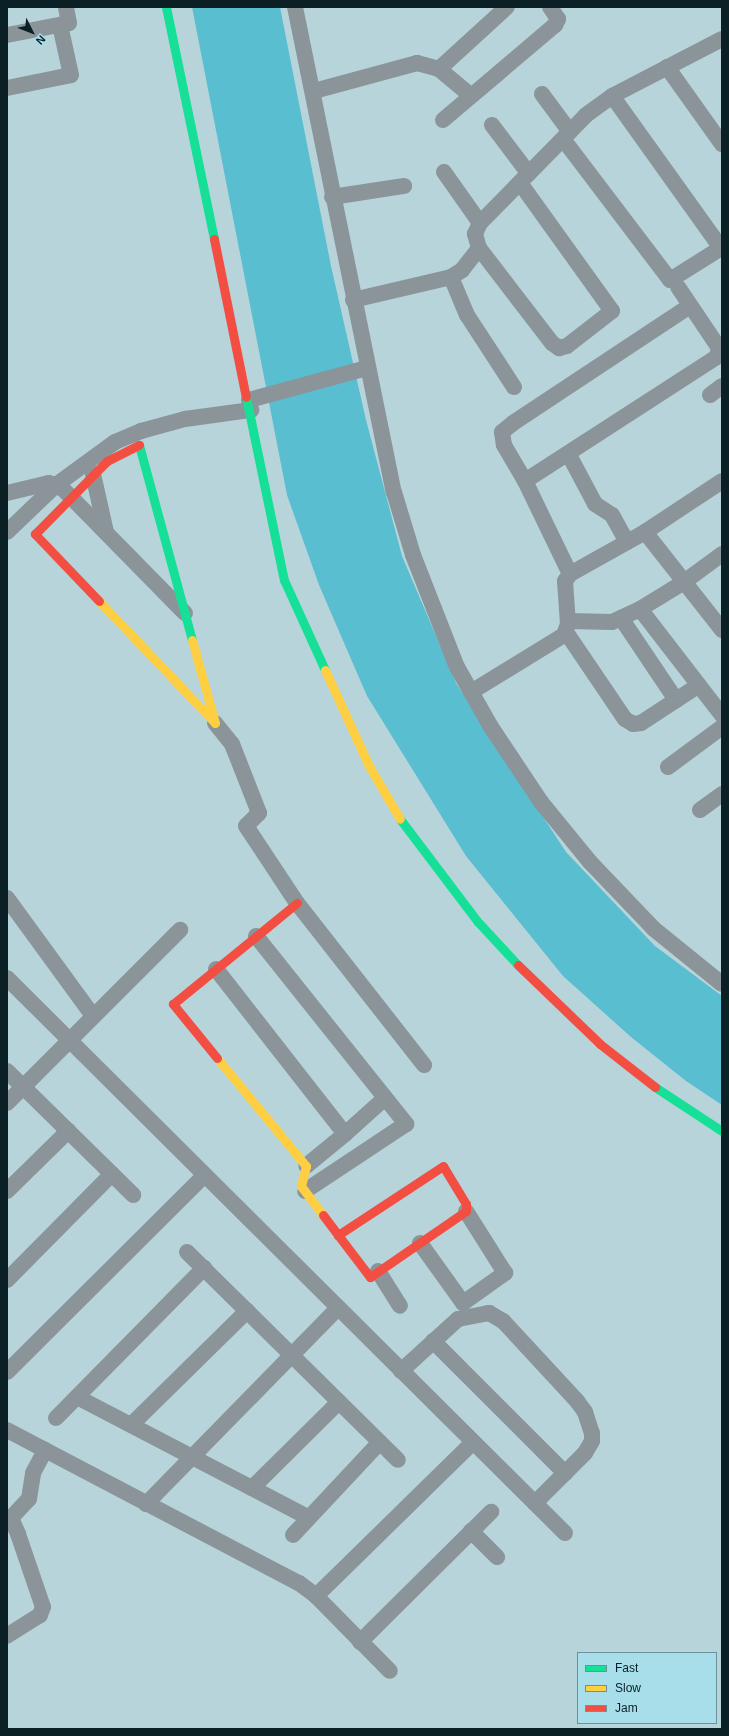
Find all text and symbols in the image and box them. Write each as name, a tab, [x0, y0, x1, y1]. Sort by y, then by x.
north arrow	[12, 12, 52, 52]
text: N	[34, 33, 48, 47]
legend	[577, 1652, 717, 1724]
text: Fast	[615, 1661, 638, 1675]
text: Slow	[615, 1681, 641, 1695]
text: Jam	[615, 1701, 638, 1715]

